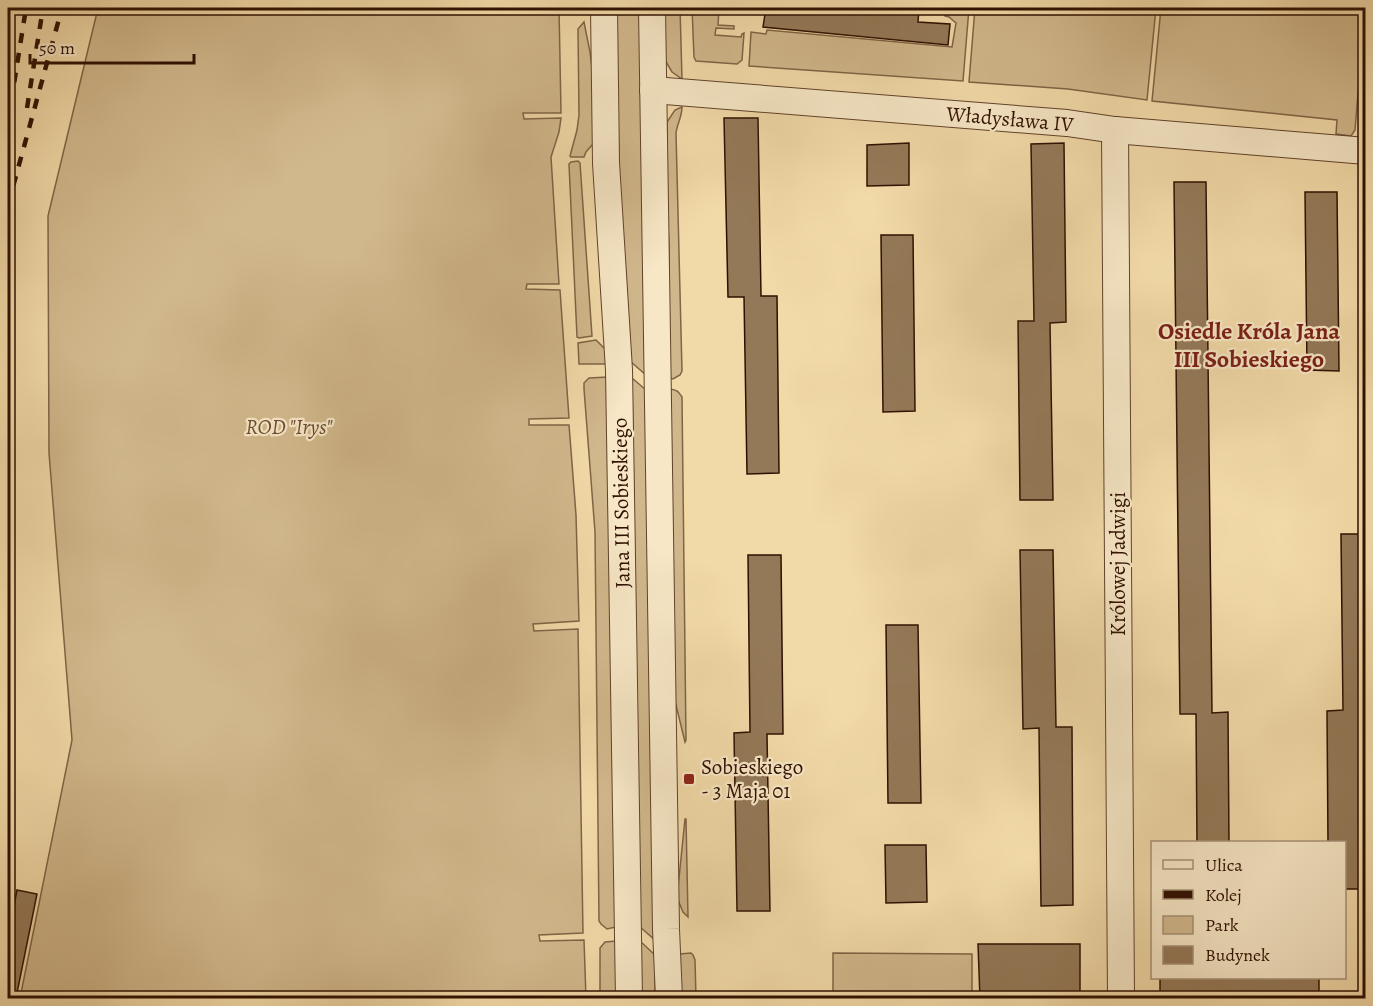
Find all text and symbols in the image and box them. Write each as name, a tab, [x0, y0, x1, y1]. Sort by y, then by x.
scale bar	[30, 27, 194, 65]
text: 50 m	[39, 36, 75, 60]
street label: Władysława IV	[944, 99, 1075, 139]
district label: Osiedle Króla Jana III Sobieskiego	[1158, 315, 1340, 375]
park label: ROD "Irys"	[245, 413, 333, 441]
street label: Jana III Sobieskiego	[606, 418, 636, 588]
street label: Królowej Jadwigi	[1104, 492, 1132, 636]
place label: Sobieskiego - 3 Maja 01	[701, 753, 803, 805]
marker: Sobieskiego - 3 Maja 01	[682, 772, 696, 786]
legend	[1151, 841, 1346, 979]
text: Ulica	[1205, 853, 1243, 877]
text: Kolej	[1205, 883, 1242, 907]
text: Park	[1205, 913, 1239, 937]
text: Budynek	[1205, 943, 1270, 967]

